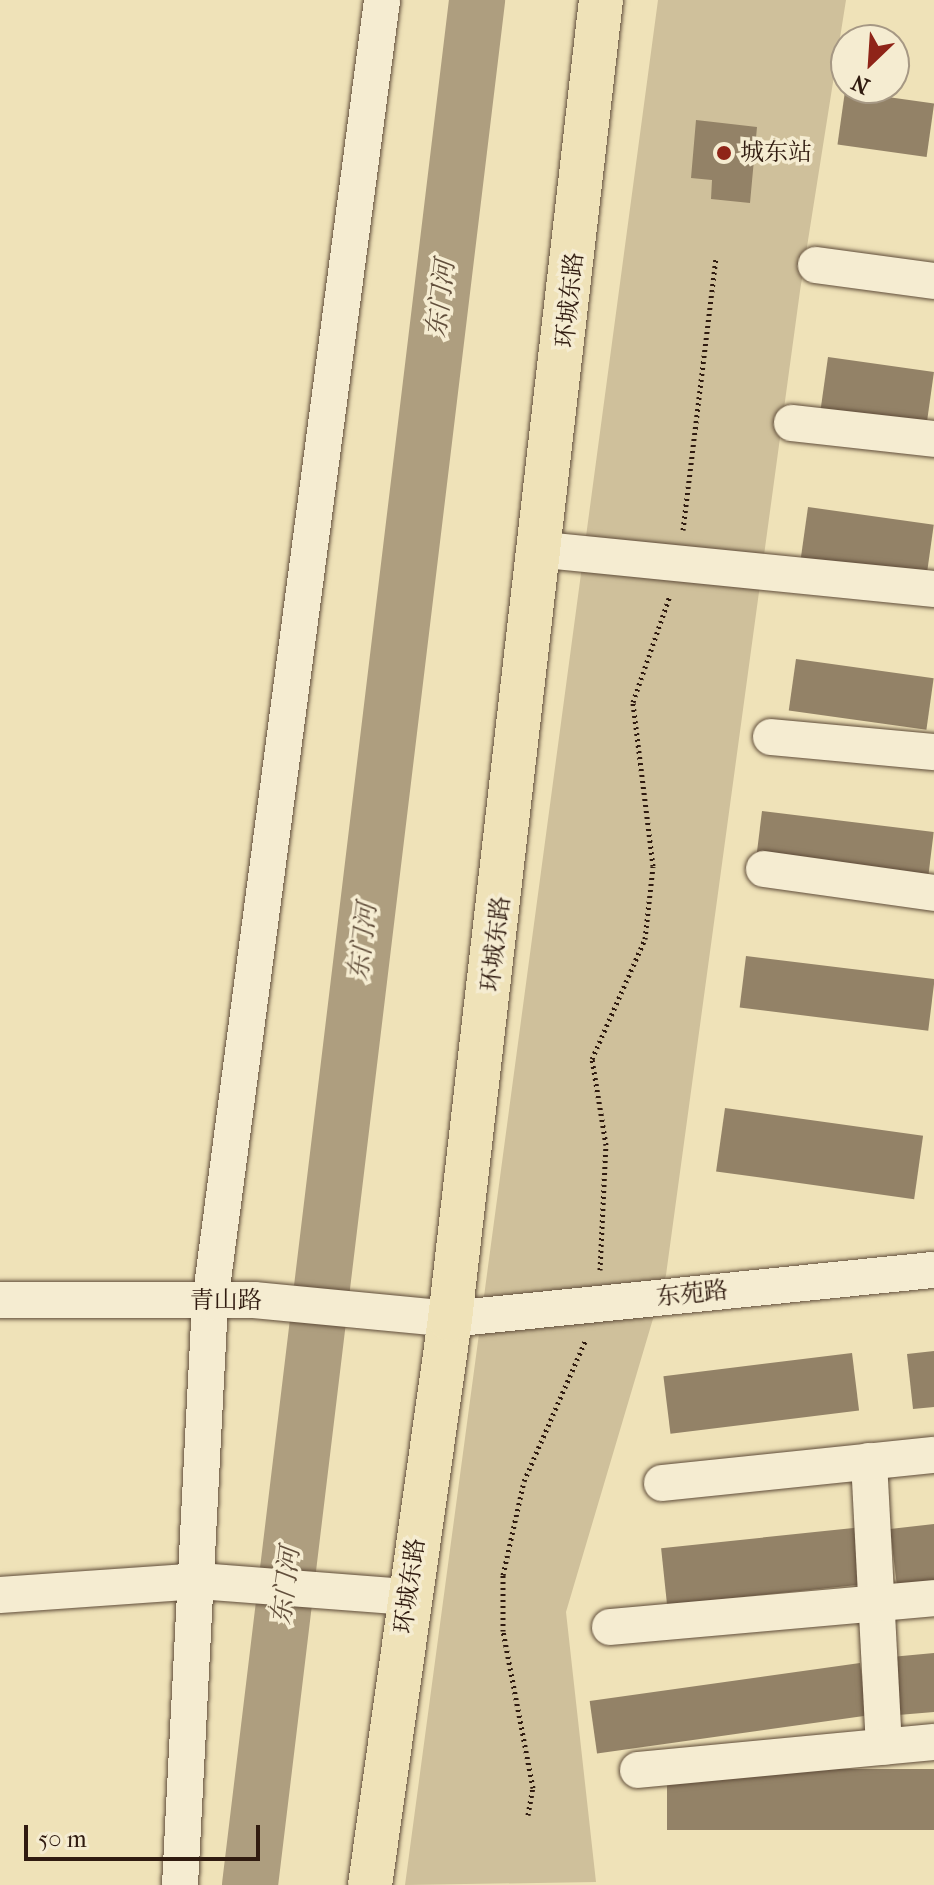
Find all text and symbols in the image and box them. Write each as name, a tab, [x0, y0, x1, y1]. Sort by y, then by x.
north arrow	[830, 24, 910, 104]
text: N	[848, 69, 874, 99]
place label: 城东站	[740, 139, 812, 167]
marker: 城东站	[715, 144, 733, 162]
street label: 环城东路	[551, 251, 589, 349]
water label: 东门河	[421, 258, 461, 340]
street label: 环城东路	[476, 895, 516, 993]
water label: 东门河	[343, 901, 383, 983]
street label: 东苑路	[655, 1276, 729, 1312]
street label: 青山路	[190, 1287, 262, 1315]
street label: 环城东路	[389, 1536, 431, 1636]
water label: 东门河	[266, 1545, 306, 1627]
scale bar	[28, 1809, 264, 1859]
text: 50 m	[38, 1825, 87, 1853]

